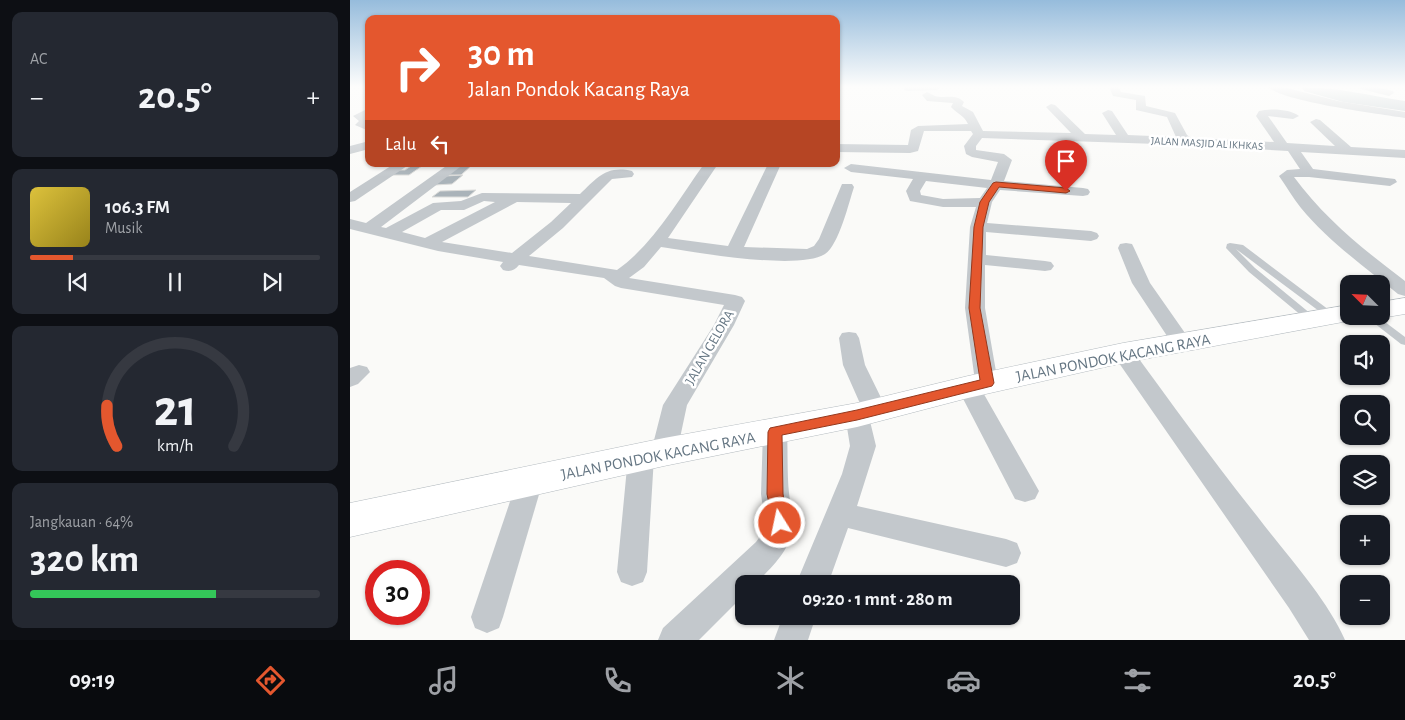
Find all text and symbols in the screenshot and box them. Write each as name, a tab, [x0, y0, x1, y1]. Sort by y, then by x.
icon: right	[385, 35, 450, 100]
text: 30 m	[468, 37, 535, 72]
text: AC	[30, 51, 47, 67]
text: 20.5°	[138, 78, 212, 116]
text: Jalan Pondok Kacang Raya	[468, 78, 690, 100]
text: −	[30, 84, 43, 112]
text: +	[307, 84, 320, 112]
icon: left	[426, 130, 454, 158]
text: Lalu	[385, 135, 416, 154]
street label: JALAN MASJID AL IKHKAS	[1151, 135, 1263, 152]
pin	[1045, 140, 1087, 191]
icon: arrive	[1052, 147, 1080, 175]
text: 106.3 FM	[105, 198, 170, 217]
text: Musik	[105, 220, 143, 236]
icon: previous	[64, 268, 92, 296]
icon: pause	[161, 268, 189, 296]
icon: next	[258, 268, 286, 296]
north arrow	[1340, 275, 1390, 325]
map controls	[1340, 275, 1390, 625]
street label: JALAN GELORA	[683, 308, 737, 387]
street label: JALAN PONDOK KACANG RAYA	[1015, 331, 1212, 385]
button: sound	[1340, 335, 1390, 385]
text: 21	[153, 383, 197, 435]
button: search	[1340, 395, 1390, 445]
street label: JALAN PONDOK KACANG RAYA	[560, 429, 757, 483]
text: km/h	[157, 437, 193, 455]
button: layers	[1340, 455, 1390, 505]
position arrow	[753, 496, 805, 548]
text: Jangkauan · 64%	[30, 514, 133, 530]
button: +	[1340, 515, 1390, 565]
text: 320 km	[30, 541, 139, 579]
speed limit sign: 30	[365, 560, 430, 625]
button: −	[1340, 575, 1390, 625]
text: 09:20 · 1 mnt · 280 m	[802, 590, 953, 609]
icon: directions	[253, 663, 288, 698]
icon: music	[426, 663, 461, 698]
icon: phone	[600, 663, 635, 698]
icon: climate	[773, 663, 808, 698]
icon: car	[946, 663, 981, 698]
icon: filters	[1120, 663, 1155, 698]
text: 09:19	[69, 669, 115, 691]
text: 20.5°	[1293, 669, 1336, 691]

